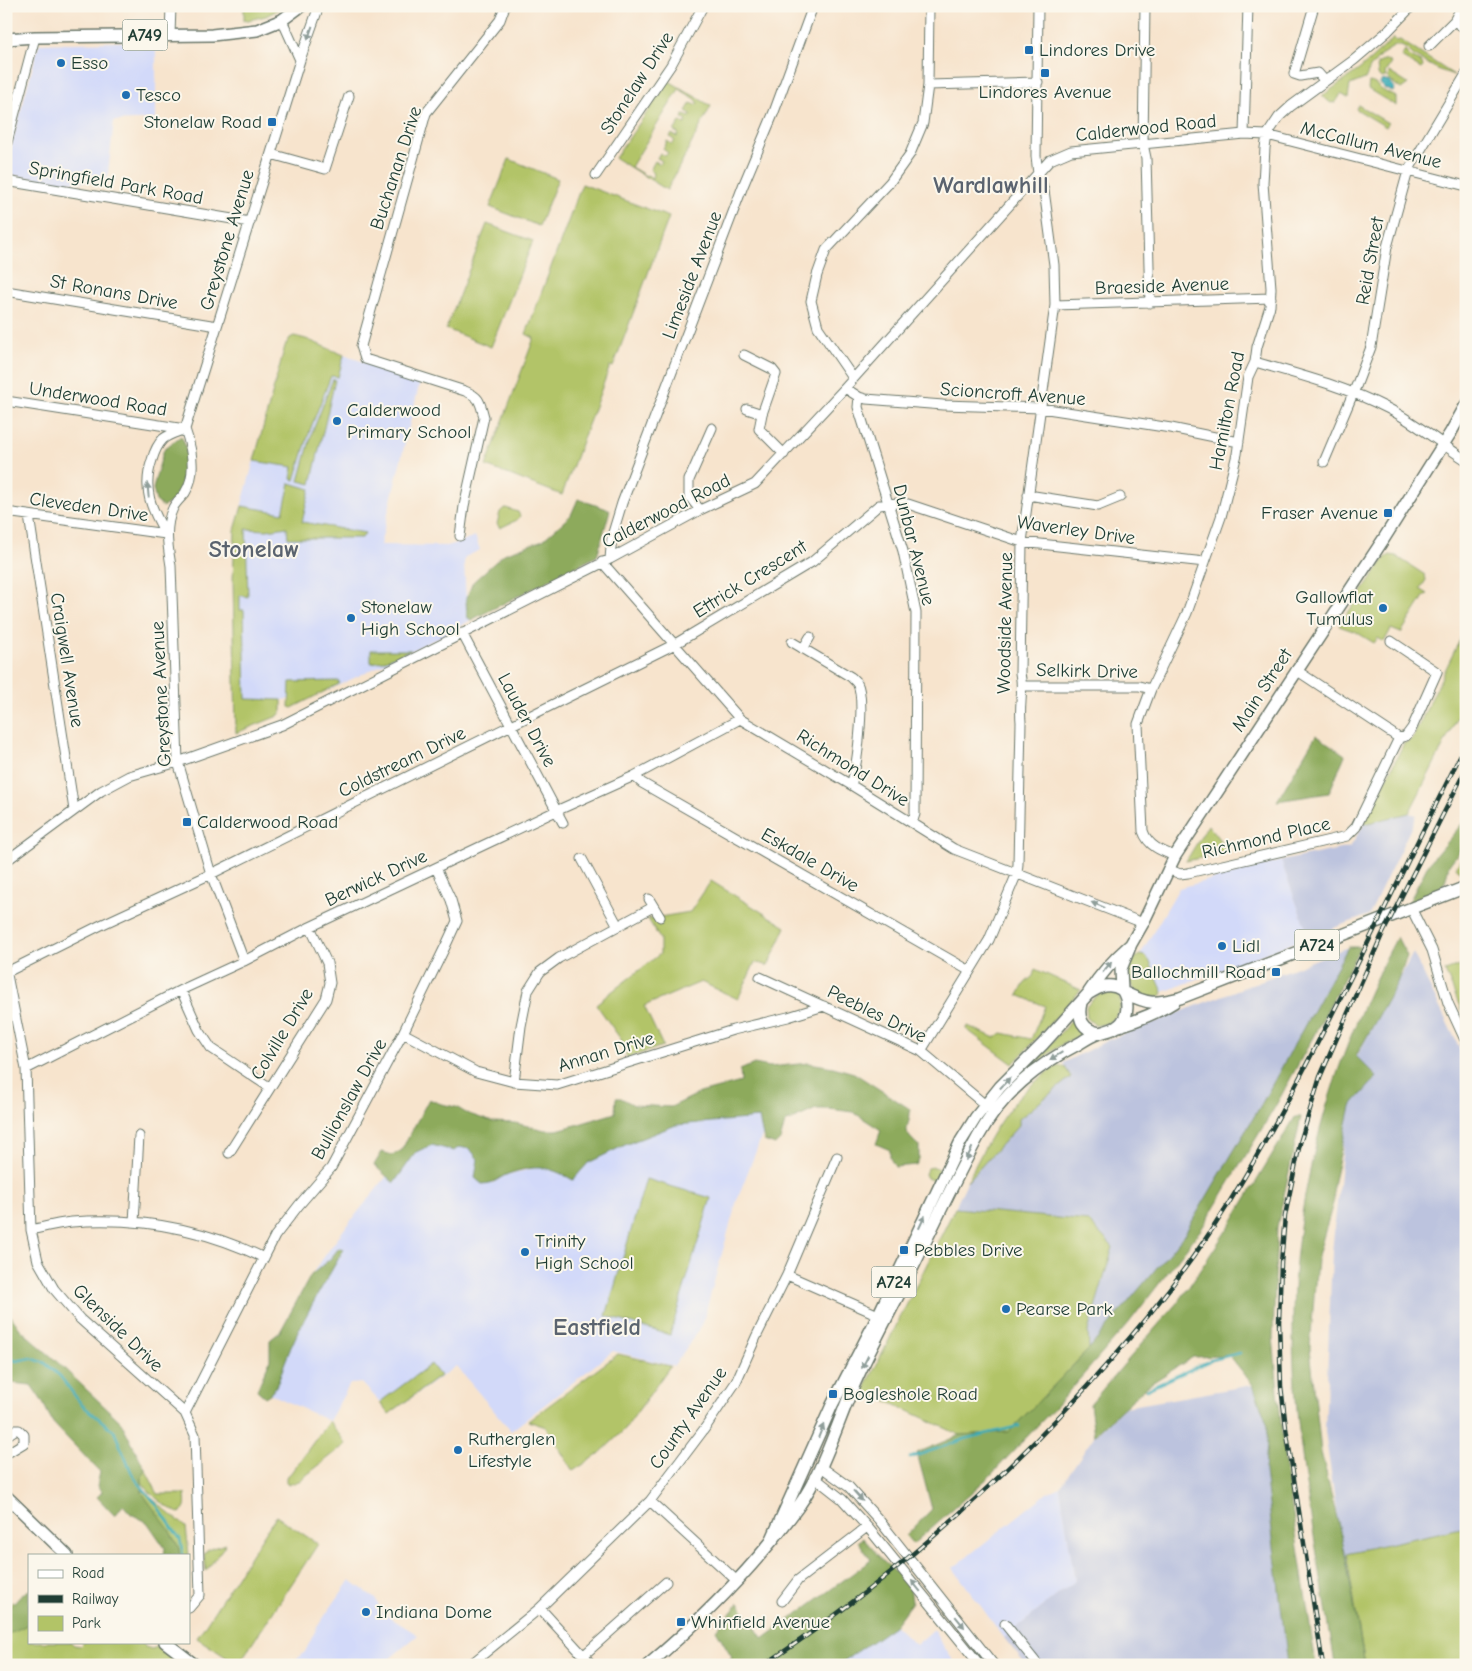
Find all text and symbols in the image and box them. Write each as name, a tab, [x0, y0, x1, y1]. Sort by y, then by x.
road number: A749	[122, 20, 168, 50]
one-way arrow	[306, 26, 313, 41]
street label: Stonelaw Drive	[596, 28, 678, 138]
place label: Lindores Drive	[1039, 39, 1155, 61]
marker: Lindores Drive	[1023, 44, 1035, 56]
place label: Esso	[71, 52, 108, 74]
marker: Esso	[55, 57, 67, 69]
marker: Lindores Avenue	[1039, 67, 1051, 79]
place label: Lindores Avenue	[978, 81, 1112, 103]
place label: Tesco	[136, 84, 181, 106]
marker: Tesco	[120, 89, 132, 101]
street label: Buchanan Drive	[366, 103, 426, 233]
street label: Calderwood Road	[1075, 110, 1217, 146]
place label: Stonelaw Road	[144, 111, 262, 133]
marker: Stonelaw Road	[266, 116, 278, 128]
street label: McCallum Avenue	[1298, 117, 1444, 173]
street label: Springfield Park Road	[27, 157, 205, 209]
street label: Greystone Avenue	[195, 167, 259, 313]
district label: Wardlawhill	[933, 171, 1049, 199]
street label: Limeside Avenue	[658, 208, 726, 342]
street label: Reid Street	[1351, 215, 1389, 307]
street label: St Ronans Drive	[48, 270, 180, 314]
street label: Braeside Avenue	[1095, 273, 1229, 299]
street label: Hamilton Road	[1205, 350, 1249, 472]
street label: Underwood Road	[27, 377, 169, 421]
street label: Scioncroft Avenue	[940, 378, 1086, 410]
place label: Calderwood Primary School	[347, 399, 472, 443]
marker: Calderwood Primary School	[331, 415, 343, 427]
street label: Calderwood Road	[598, 469, 734, 553]
one-way arrow	[144, 481, 152, 497]
street label: Dunbar Avenue	[888, 482, 940, 608]
street label: Cleveden Drive	[28, 488, 150, 526]
place label: Fraser Avenue	[1261, 502, 1378, 524]
marker: Fraser Avenue	[1382, 507, 1394, 519]
street label: Waverley Drive	[1016, 511, 1136, 549]
district label: Stonelaw	[209, 535, 299, 563]
street label: Ettrick Crescent	[689, 535, 811, 623]
street label: Woodside Avenue	[993, 552, 1017, 694]
place label: Gallowflat Tumulus	[1295, 586, 1374, 630]
street label: Craigwell Avenue	[45, 591, 89, 729]
place label: Stonelaw High School	[361, 596, 460, 640]
marker: Gallowflat Tumulus	[1377, 602, 1389, 614]
marker: Stonelaw High School	[345, 612, 357, 624]
street label: Greystone Avenue	[146, 621, 176, 767]
street label: Main Street	[1227, 644, 1297, 736]
street label: Selkirk Drive	[1036, 659, 1138, 683]
street label: Lauder Drive	[493, 669, 561, 771]
street label: Coldstream Drive	[335, 722, 469, 802]
street label: Richmond Drive	[793, 725, 913, 811]
place label: Calderwood Road	[197, 811, 338, 833]
street label: Richmond Place	[1200, 813, 1332, 863]
marker: Calderwood Road	[181, 816, 193, 828]
street label: Eskdale Drive	[757, 823, 863, 897]
street label: Berwick Drive	[321, 845, 431, 911]
one-way arrow	[1090, 901, 1105, 909]
road number: A724	[1294, 930, 1340, 960]
place label: Lidl	[1232, 935, 1260, 957]
marker: Lidl	[1216, 940, 1228, 952]
one-way arrow	[1102, 961, 1113, 974]
place label: Ballochmill Road	[1131, 961, 1266, 983]
marker: Ballochmill Road	[1270, 966, 1282, 978]
street label: Peebles Drive	[824, 980, 930, 1048]
street label: Colville Drive	[246, 984, 318, 1084]
street label: Annan Drive	[555, 1027, 657, 1077]
street label: Bullionslaw Drive	[307, 1035, 391, 1163]
one-way arrow	[1050, 1051, 1063, 1060]
one-way arrow	[999, 1077, 1011, 1089]
one-way arrow	[965, 1147, 973, 1161]
one-way arrow	[919, 1215, 927, 1229]
place label: Trinity High School	[535, 1230, 634, 1274]
place label: Pebbles Drive	[914, 1239, 1023, 1261]
marker: Pebbles Drive	[898, 1244, 910, 1256]
marker: Trinity High School	[519, 1246, 531, 1258]
road number: A724	[872, 1266, 916, 1298]
street label: Glenside Drive	[68, 1280, 168, 1376]
place label: Pearse Park	[1016, 1298, 1114, 1320]
marker: Pearse Park	[1000, 1303, 1012, 1315]
district label: Eastfield	[553, 1313, 641, 1341]
one-way arrow	[861, 1355, 869, 1369]
street label: County Avenue	[645, 1363, 731, 1473]
place label: Bogleshole Road	[843, 1383, 978, 1405]
marker: Bogleshole Road	[827, 1388, 839, 1400]
one-way arrow	[818, 1424, 826, 1438]
place label: Rutherglen Lifestyle	[468, 1428, 555, 1472]
marker: Rutherglen Lifestyle	[452, 1444, 464, 1456]
one-way arrow	[852, 1490, 864, 1502]
legend	[28, 1554, 190, 1644]
text: Road	[72, 1564, 104, 1582]
one-way arrow	[910, 1580, 921, 1593]
text: Railway	[72, 1590, 119, 1608]
place label: Indiana Dome	[376, 1601, 492, 1623]
marker: Indiana Dome	[360, 1606, 372, 1618]
place label: Whinfield Avenue	[691, 1611, 830, 1633]
text: Park	[72, 1614, 101, 1632]
marker: Whinfield Avenue	[675, 1616, 687, 1628]
one-way arrow	[955, 1616, 966, 1629]

